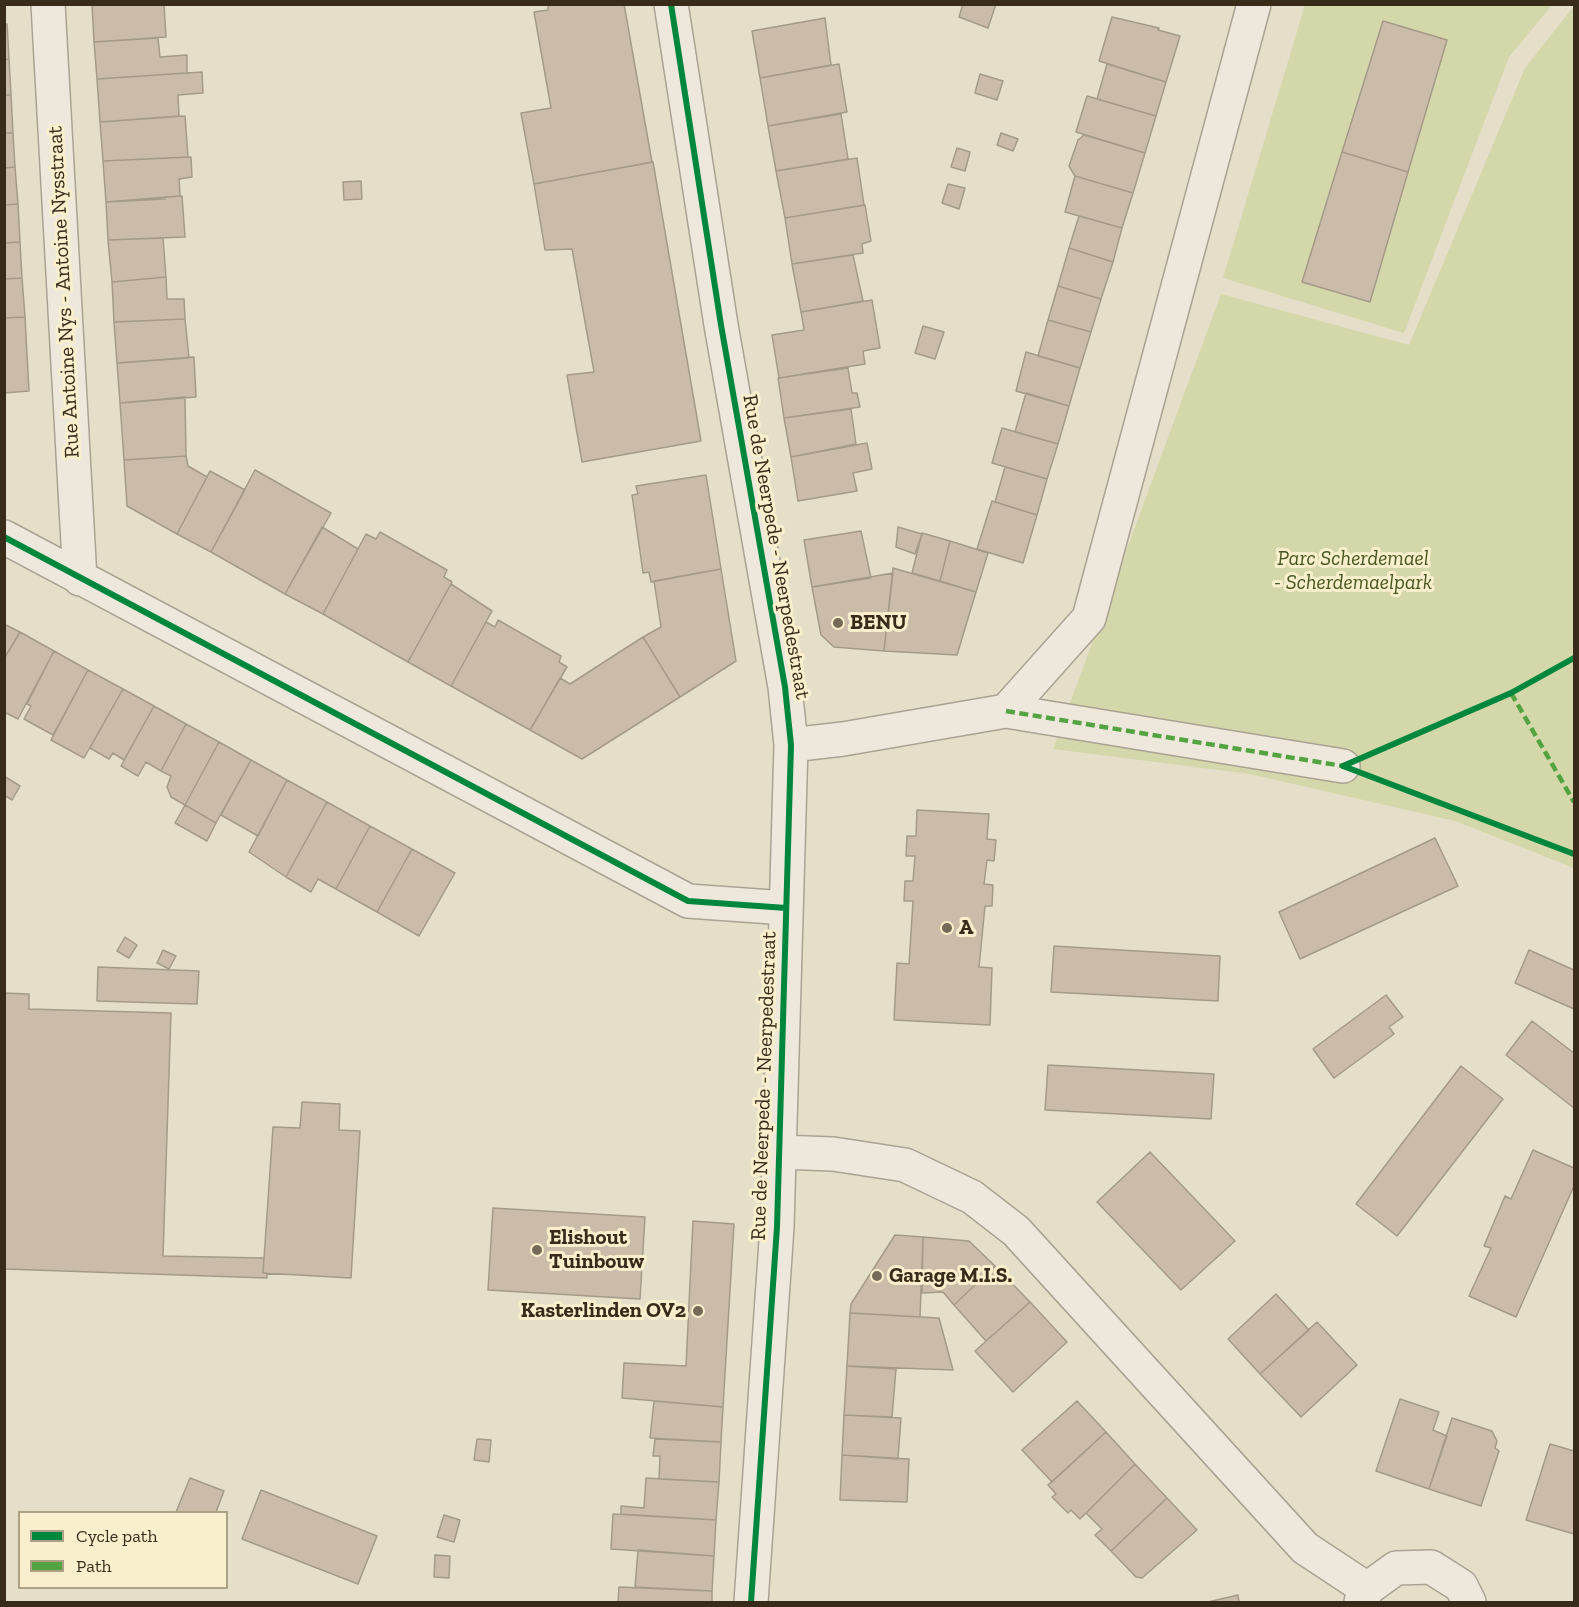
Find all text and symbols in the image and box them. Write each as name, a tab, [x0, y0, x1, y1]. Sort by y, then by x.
street label: Rue Antoine Nys - Antoine Nysstraat	[43, 125, 85, 459]
street label: Rue de Neerpede - Neerpedestraat	[737, 393, 815, 701]
park label: Parc Scherdemael - Scherdemaelpark	[1274, 546, 1432, 596]
place label: BENU	[850, 610, 907, 636]
marker: BENU	[831, 616, 845, 630]
place label: A	[959, 915, 973, 941]
marker: A	[940, 921, 954, 935]
street label: Rue de Neerpede - Neerpedestraat	[746, 931, 782, 1241]
place label: Elishout Tuinbouw	[549, 1225, 644, 1275]
marker: Elishout Tuinbouw	[530, 1243, 544, 1257]
place label: Garage M.I.S.	[889, 1263, 1012, 1289]
marker: Garage M.I.S.	[870, 1269, 884, 1283]
place label: Kasterlinden OV2	[521, 1298, 686, 1324]
marker: Kasterlinden OV2	[691, 1304, 705, 1318]
legend	[18, 1511, 228, 1589]
text: Cycle path	[76, 1525, 158, 1547]
text: Path	[76, 1555, 112, 1577]

